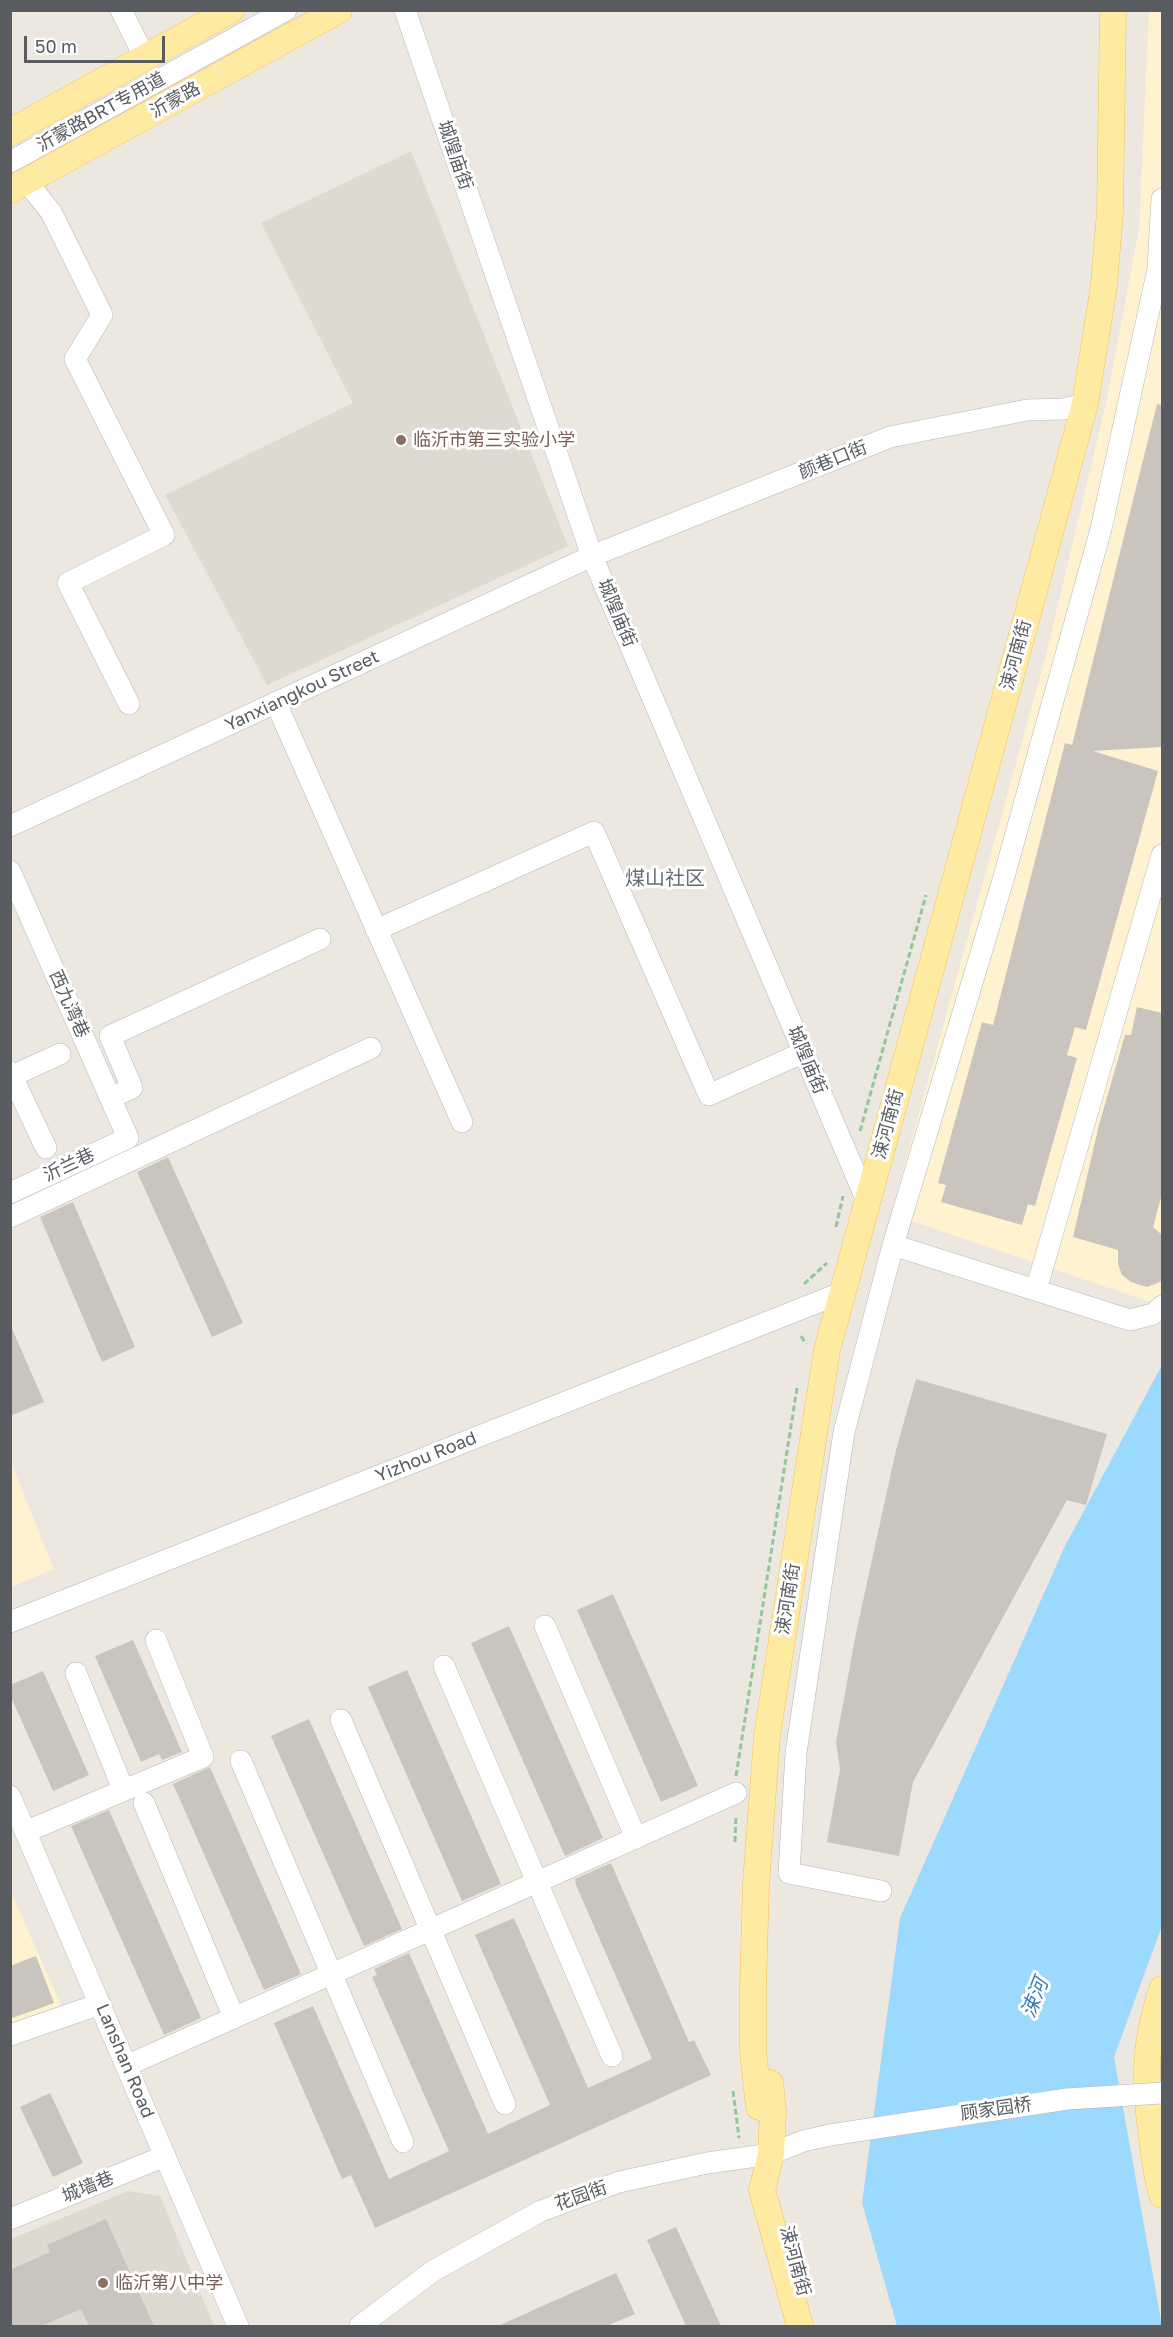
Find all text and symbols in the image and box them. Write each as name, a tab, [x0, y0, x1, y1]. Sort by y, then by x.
scale bar	[27, 24, 168, 62]
text: 50 m	[35, 35, 77, 57]
street label: 沂蒙路BRT专用道	[33, 68, 169, 156]
street label: 沂蒙路	[146, 77, 204, 123]
street label: 城隍庙街	[433, 117, 477, 193]
place label: 临沂市第三实验小学	[413, 429, 575, 451]
marker: 临沂市第三实验小学	[394, 433, 408, 447]
street label: 颜巷口街	[796, 437, 870, 483]
street label: 城隍庙街	[593, 576, 641, 650]
street label: 涑河南街	[996, 617, 1036, 693]
street label: Yanxiangkou Street	[221, 646, 383, 736]
district label: 煤山社区	[625, 867, 705, 891]
street label: 西九湾巷	[44, 967, 94, 1041]
street label: 城隍庙街	[783, 1023, 831, 1097]
street label: 涑河南街	[868, 1086, 908, 1162]
street label: 沂兰巷	[40, 1144, 98, 1186]
street label: Yizhou Road	[372, 1427, 480, 1487]
street label: 涑河南街	[772, 1562, 804, 1636]
water label: 涑河	[1016, 1975, 1054, 2021]
street label: Lanshan Road	[91, 2001, 159, 2121]
street label: 顾家园桥	[959, 2093, 1033, 2125]
street label: 城墙巷	[59, 2167, 117, 2207]
street label: 花园街	[552, 2177, 610, 2215]
street label: 涑河南街	[775, 2223, 815, 2299]
place label: 临沂第八中学	[115, 2272, 223, 2294]
marker: 临沂第八中学	[96, 2276, 110, 2290]

